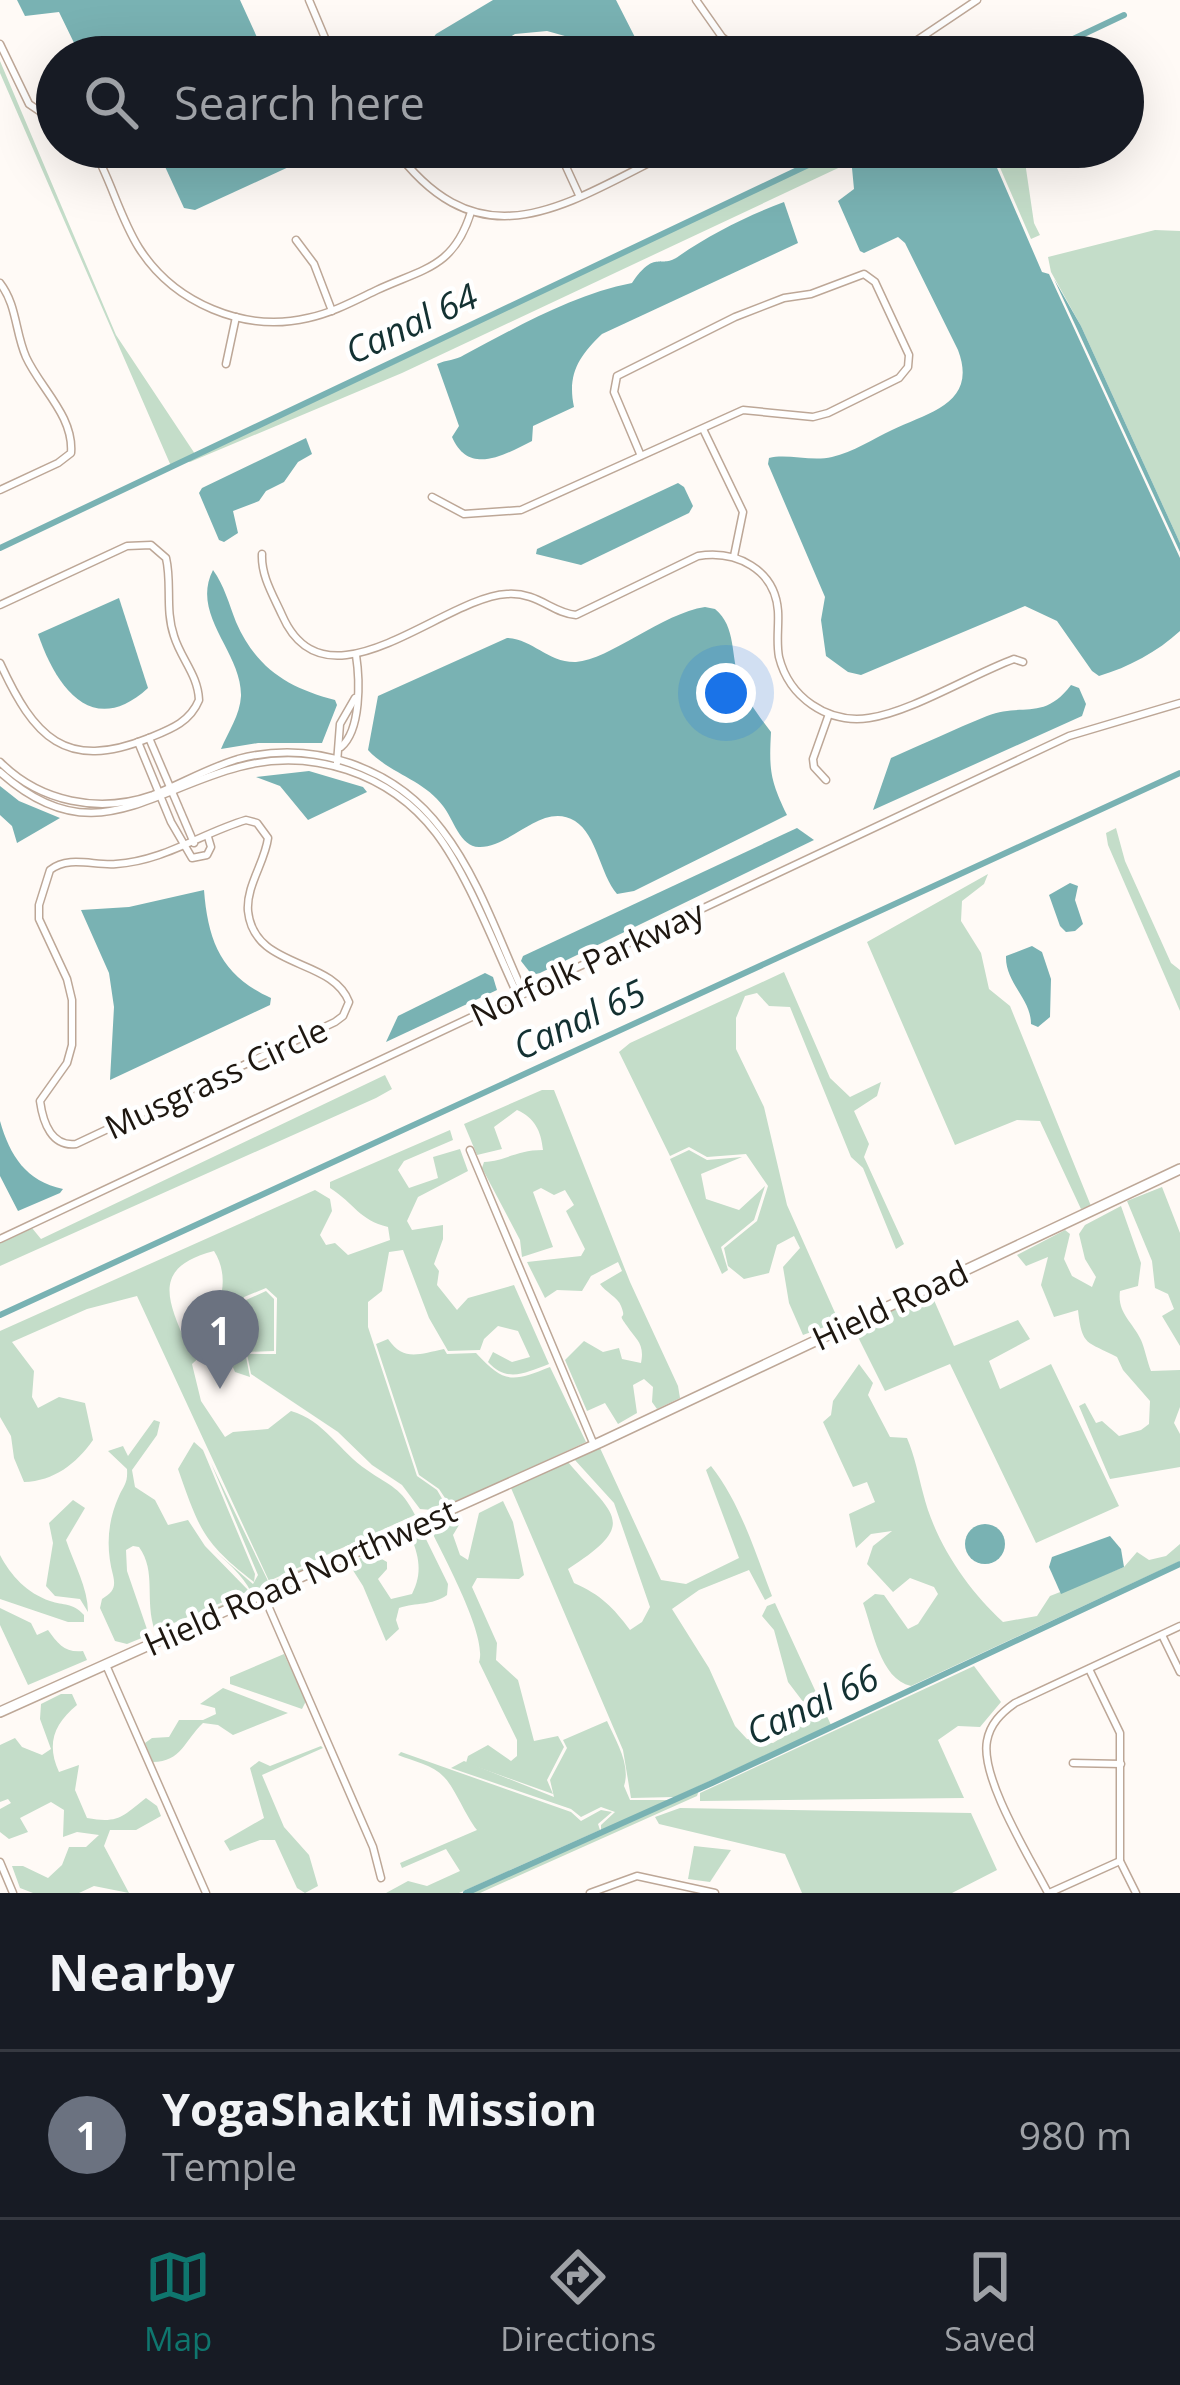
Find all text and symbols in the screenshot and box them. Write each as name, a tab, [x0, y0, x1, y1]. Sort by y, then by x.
search box	[36, 36, 1144, 168]
icon: search	[78, 69, 144, 135]
text: Search here	[174, 72, 425, 133]
water label: Canal 64	[337, 271, 485, 375]
your location	[696, 663, 756, 723]
street label: Norfolk Parkway	[463, 889, 712, 1037]
water label: Canal 65	[505, 967, 653, 1071]
street label: Musgrass Circle	[97, 1007, 335, 1149]
street label: Hield Road	[805, 1249, 975, 1361]
pin: 1	[181, 1290, 259, 1389]
street label: Hield Road Northwest	[137, 1488, 463, 1666]
water label: Canal 66	[738, 1652, 886, 1756]
text: Nearby	[48, 1936, 235, 2006]
text: YogaShakti Mission	[162, 2078, 597, 2139]
text: 1	[76, 2108, 98, 2161]
text: 980 m	[1019, 2108, 1132, 2161]
text: Temple	[162, 2139, 297, 2192]
tab: Map	[144, 2244, 212, 2361]
tab: Directions	[500, 2244, 656, 2361]
tab: Saved	[944, 2244, 1036, 2361]

